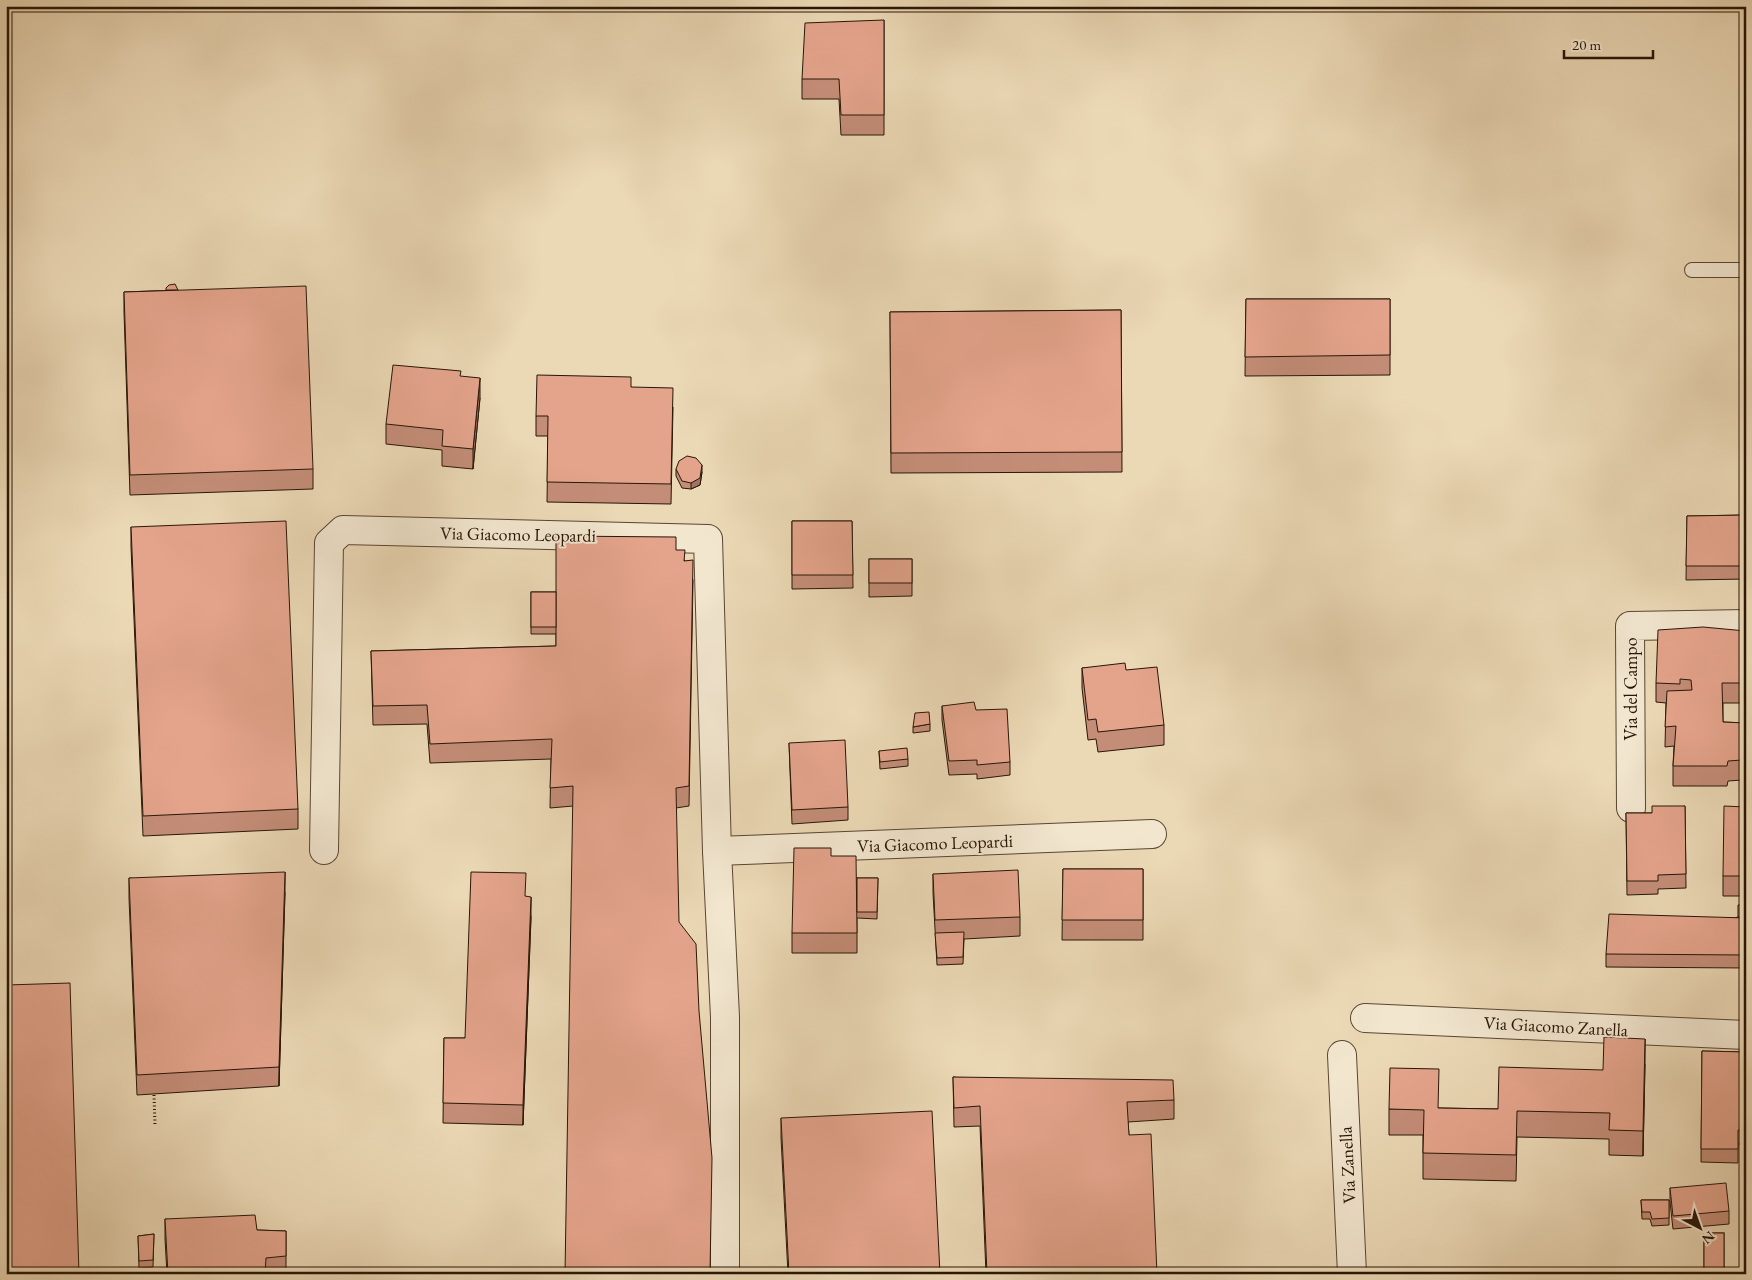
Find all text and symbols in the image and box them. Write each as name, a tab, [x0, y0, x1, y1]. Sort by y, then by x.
scale bar	[1564, 28, 1653, 60]
text: 20 m	[1572, 35, 1601, 54]
street label: Via Giacomo Leopardi	[440, 521, 597, 547]
street label: Via del Campo	[1619, 637, 1642, 741]
street label: Via Giacomo Leopardi	[857, 829, 1014, 857]
street label: Via Giacomo Zanella	[1483, 1011, 1630, 1041]
street label: Via Zanella	[1333, 1125, 1361, 1204]
north arrow	[1674, 1202, 1724, 1252]
text: N	[1698, 1227, 1719, 1249]

